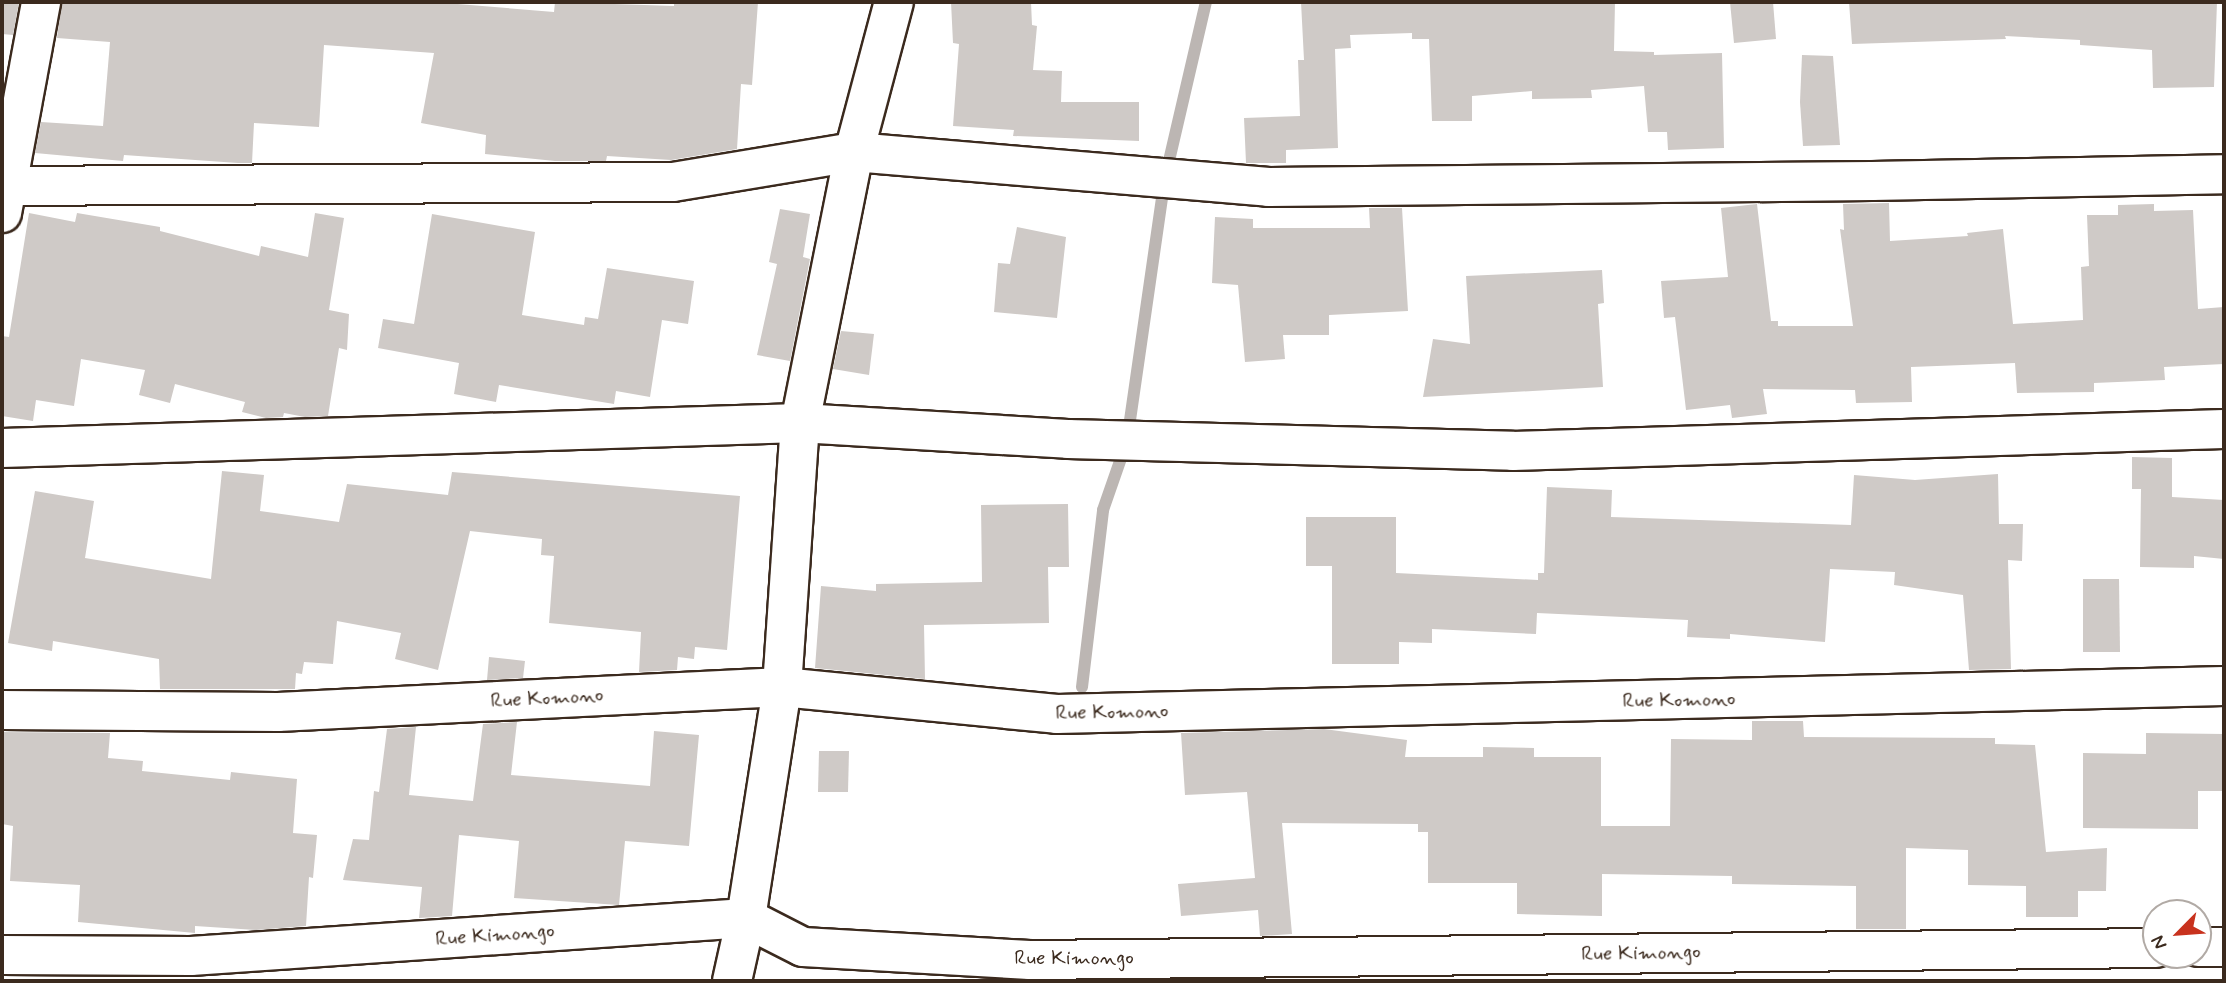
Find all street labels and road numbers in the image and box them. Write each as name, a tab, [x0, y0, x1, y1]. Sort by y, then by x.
street label: Rue Komono	[490, 682, 604, 714]
street label: Rue Komono	[1622, 686, 1736, 714]
street label: Rue Komono	[1055, 698, 1169, 726]
street label: Rue Kimongo	[435, 918, 555, 952]
street label: Rue Kimongo	[1581, 939, 1701, 967]
street label: Rue Kimongo	[1015, 945, 1133, 971]

